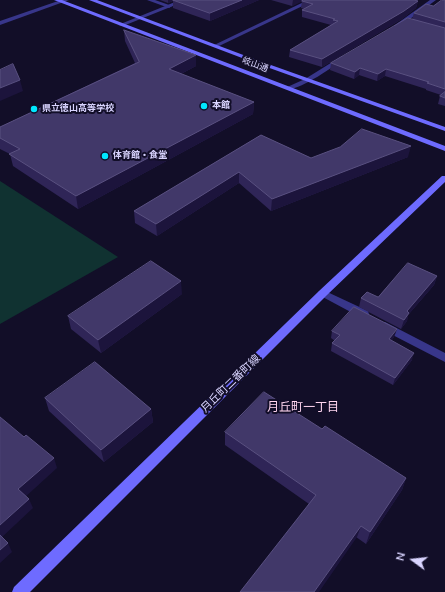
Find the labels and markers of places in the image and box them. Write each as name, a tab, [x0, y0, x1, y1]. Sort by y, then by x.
marker: 本館	[199, 101, 209, 111]
place label: 本館	[212, 101, 230, 111]
marker: 県立徳山高等学校	[29, 104, 39, 114]
place label: 県立徳山高等学校	[42, 104, 114, 114]
marker: 体育館・食堂	[100, 151, 110, 161]
place label: 体育館・食堂	[113, 151, 167, 161]

